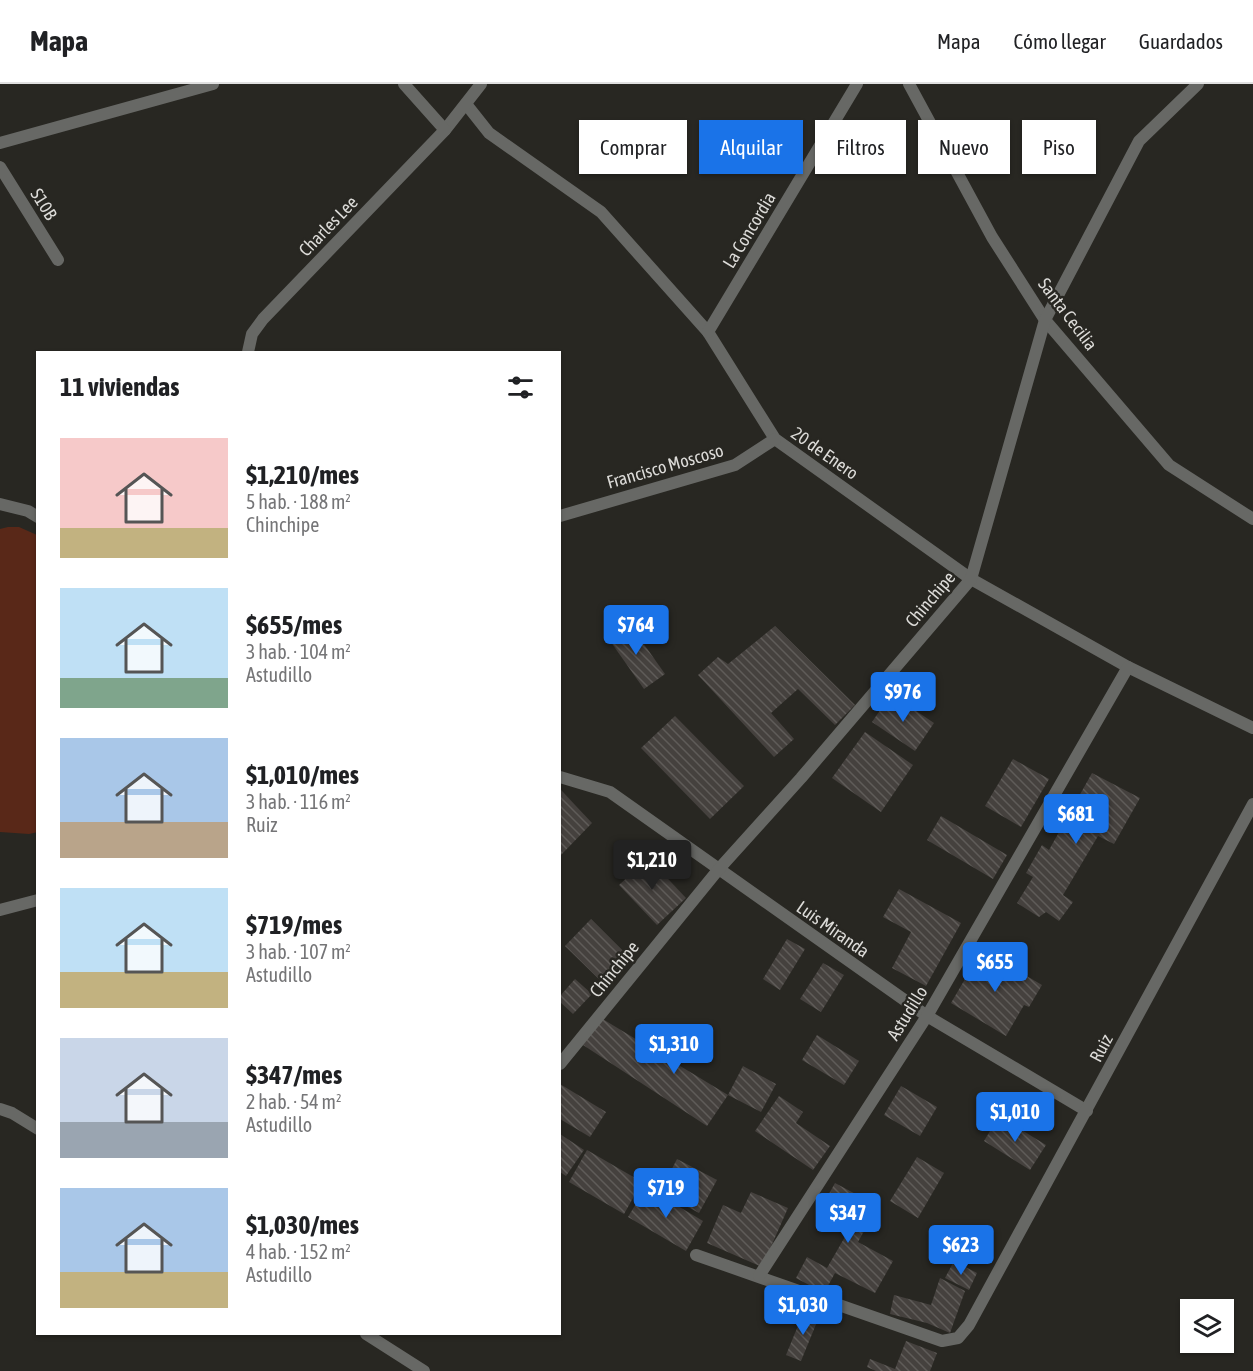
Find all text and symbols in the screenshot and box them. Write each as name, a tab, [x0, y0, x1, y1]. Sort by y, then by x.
text: Mapa	[30, 25, 88, 57]
text: Mapa	[937, 29, 981, 53]
text: Cómo llegar	[1014, 29, 1106, 53]
text: Guardados	[1139, 29, 1223, 53]
chip: Comprar	[579, 120, 687, 174]
chip: Alquilar	[699, 120, 803, 174]
chip: Filtros	[815, 120, 906, 174]
chip: Nuevo	[918, 120, 1010, 174]
chip: Piso	[1022, 120, 1096, 174]
street label: S10B	[26, 184, 62, 224]
street label: La Concordia	[718, 188, 780, 272]
street label: Charles Lee	[294, 192, 362, 260]
street label: Santa Cecilia	[1034, 274, 1102, 354]
icon: filters	[504, 371, 537, 404]
text: 11 viviendas	[60, 372, 179, 402]
street label: 20 de Enero	[787, 422, 863, 484]
street label: Francisco Moscoso	[604, 439, 726, 493]
text: $1,210/mes	[246, 460, 359, 490]
icon: home	[108, 462, 180, 534]
text: 5 hab. · 188 m²	[246, 490, 351, 513]
text: Chinchipe	[246, 513, 319, 536]
street label: Chinchipe	[901, 567, 959, 631]
pin: $764	[600, 605, 672, 656]
text: $655/mes	[246, 610, 342, 640]
icon: home	[108, 612, 180, 684]
text: $764	[618, 613, 654, 636]
text: 3 hab. · 104 m²	[246, 640, 351, 663]
text: Astudillo	[246, 663, 312, 686]
pin: $976	[867, 672, 939, 723]
text: $976	[885, 680, 921, 703]
text: $1,010/mes	[246, 760, 359, 790]
icon: home	[108, 762, 180, 834]
text: 3 hab. · 116 m²	[246, 790, 351, 813]
pin: $681	[1040, 794, 1112, 845]
text: $681	[1058, 802, 1094, 825]
text: Ruiz	[246, 813, 277, 836]
pin: $1,210	[603, 840, 701, 891]
text: $1,210	[627, 848, 677, 871]
street label: Luis Miranda	[793, 896, 873, 962]
text: $719/mes	[246, 910, 342, 940]
icon: home	[108, 912, 180, 984]
street label: Chinchipe	[585, 937, 643, 1001]
text: 3 hab. · 107 m²	[246, 940, 351, 963]
pin: $655	[959, 942, 1031, 993]
text: $655	[977, 950, 1013, 973]
text: Astudillo	[246, 963, 312, 986]
street label: Astudillo	[882, 982, 932, 1044]
pin: $1,310	[625, 1024, 723, 1075]
street label: Ruiz	[1085, 1030, 1117, 1065]
text: $1,310	[649, 1032, 699, 1055]
text: $347/mes	[246, 1060, 342, 1090]
icon: home	[108, 1062, 180, 1134]
text: 2 hab. · 54 m²	[246, 1090, 341, 1113]
pin: $1,010	[966, 1092, 1064, 1143]
text: $1,010	[990, 1100, 1040, 1123]
text: Astudillo	[246, 1113, 312, 1136]
pin: $719	[630, 1168, 702, 1219]
text: $719	[648, 1176, 684, 1199]
pin: $347	[812, 1193, 884, 1244]
text: $347	[830, 1201, 866, 1224]
text: $1,030/mes	[246, 1210, 359, 1240]
icon: home	[108, 1212, 180, 1284]
pin: $623	[925, 1225, 997, 1276]
text: $623	[943, 1233, 979, 1256]
text: 4 hab. · 152 m²	[246, 1240, 351, 1263]
text: Astudillo	[246, 1263, 312, 1286]
pin: $1,030	[754, 1285, 852, 1336]
text: $1,030	[778, 1293, 828, 1316]
map controls	[1180, 1299, 1234, 1353]
button: layers	[1180, 1299, 1234, 1353]

